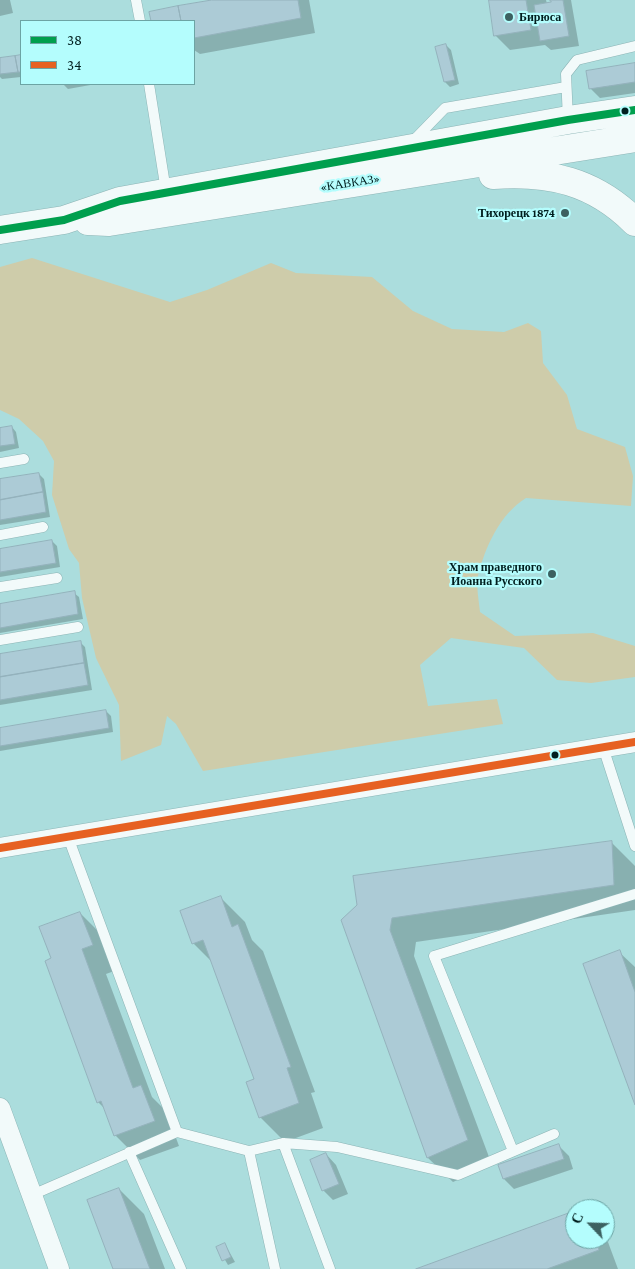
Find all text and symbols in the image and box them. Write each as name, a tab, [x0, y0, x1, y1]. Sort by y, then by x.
place label: Бирюса	[519, 10, 561, 24]
marker: Бирюса	[503, 11, 515, 23]
legend	[20, 20, 195, 85]
text: 38	[67, 32, 82, 48]
text: 34	[67, 57, 82, 73]
unlabelled marker	[620, 106, 630, 116]
street label: «КАВКАЗ»	[319, 171, 381, 195]
place label: Тихорецк 1874	[478, 206, 555, 220]
marker: Тихорецк 1874	[559, 207, 571, 219]
place label: Храм праведного Иоанна Русского	[449, 560, 542, 588]
marker: Храм праведного Иоанна Русского	[546, 568, 558, 580]
unlabelled marker	[550, 750, 560, 760]
north arrow	[565, 1199, 615, 1249]
text: С	[568, 1210, 587, 1226]

